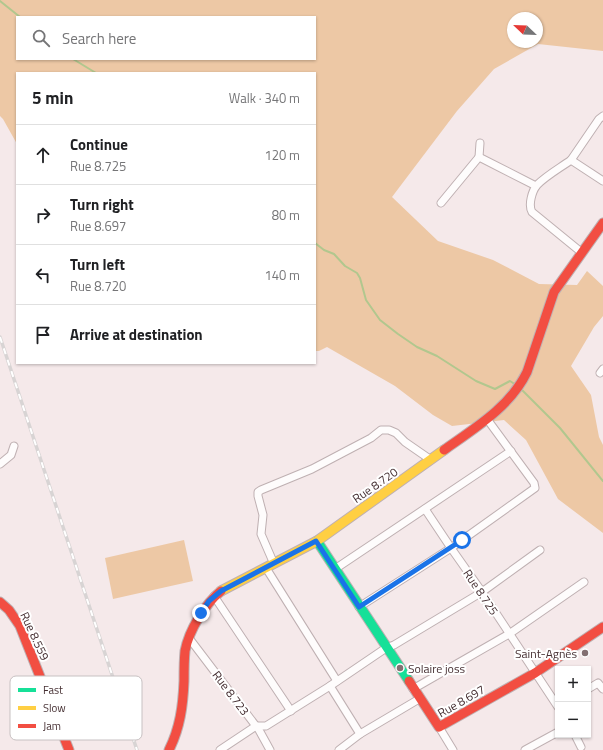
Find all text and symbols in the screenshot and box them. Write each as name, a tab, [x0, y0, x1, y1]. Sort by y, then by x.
north arrow	[507, 12, 543, 48]
search box	[16, 16, 316, 60]
icon: search	[30, 27, 52, 49]
text: Search here	[62, 27, 136, 50]
text: 5 min	[32, 85, 73, 111]
text: Walk · 340 m	[229, 88, 300, 108]
text: Continue	[70, 133, 128, 156]
icon: ahead	[32, 144, 54, 166]
text: 120 m	[264, 145, 300, 165]
text: Rue 8.725	[70, 156, 126, 176]
text: Turn right	[70, 193, 134, 216]
icon: right	[32, 204, 54, 226]
text: 80 m	[272, 205, 300, 225]
text: Rue 8.697	[70, 216, 126, 236]
text: Turn left	[70, 253, 125, 276]
icon: left	[32, 264, 54, 286]
text: 140 m	[264, 265, 300, 285]
text: Rue 8.720	[70, 276, 126, 296]
text: Arrive at destination	[70, 323, 203, 346]
icon: arrive	[32, 324, 54, 346]
street label: Rue 8.720	[348, 462, 402, 508]
route start	[453, 531, 471, 549]
street label: Rue 8.725	[459, 565, 504, 619]
route end	[192, 604, 210, 622]
street label: Rue 8.559	[15, 608, 55, 664]
place label: Saint-Agnès	[515, 644, 577, 663]
marker: Saint-Agnès	[580, 648, 590, 658]
place label: Solaire joss	[408, 659, 466, 678]
marker: Solaire joss	[395, 663, 405, 673]
map controls	[555, 666, 591, 738]
button: +	[555, 666, 591, 702]
street label: Rue 8.723	[208, 667, 254, 719]
legend	[10, 676, 142, 740]
street label: Rue 8.697	[434, 680, 488, 722]
text: Fast	[43, 682, 63, 698]
text: Slow	[43, 700, 66, 716]
button: −	[555, 702, 591, 738]
text: Jam	[43, 718, 61, 734]

